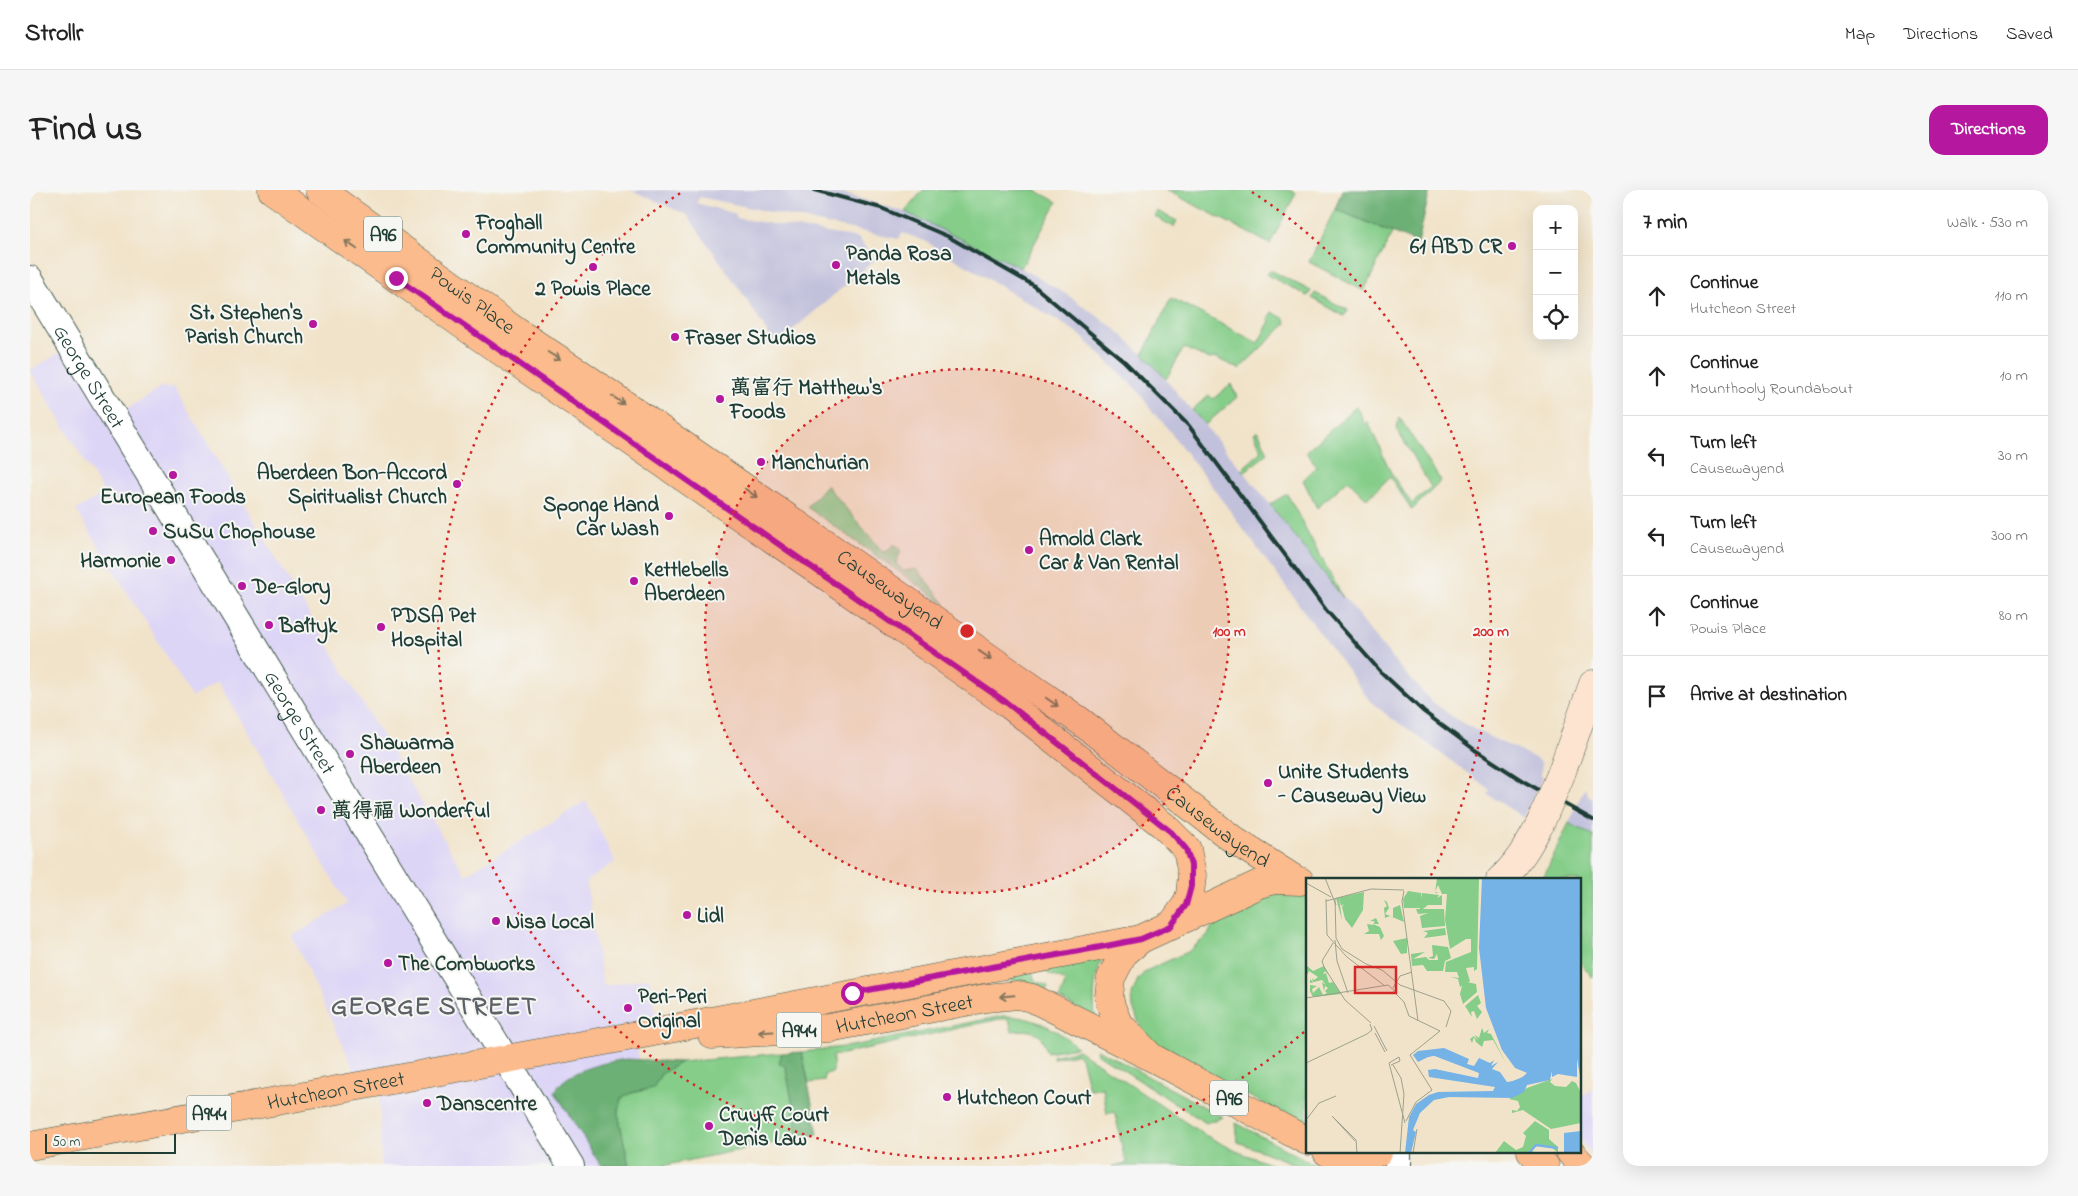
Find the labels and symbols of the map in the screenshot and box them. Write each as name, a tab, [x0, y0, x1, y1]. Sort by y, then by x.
place label: Froghall Community Centre	[475, 209, 636, 265]
road number: A96	[364, 217, 402, 252]
marker: Froghall Community Centre	[460, 228, 472, 240]
place label: 61 ABD CR	[1410, 233, 1502, 263]
one-way arrow	[344, 240, 358, 250]
place label: Panda Rosa Metals	[846, 240, 952, 294]
marker: 61 ABD CR	[1506, 240, 1518, 252]
marker: Panda Rosa Metals	[830, 259, 842, 271]
street label: Powis Place	[422, 260, 521, 343]
marker: 2 Powis Place	[587, 261, 599, 273]
route end	[385, 267, 408, 290]
place label: 2 Powis Place	[534, 275, 651, 305]
place label: St. Stephen's Parish Church	[185, 299, 303, 353]
marker: St. Stephen's Parish Church	[307, 318, 319, 330]
street label: George Street	[44, 320, 131, 435]
place label: Fraser Studios	[684, 324, 817, 354]
marker: Fraser Studios	[669, 331, 681, 343]
one-way arrow	[546, 352, 560, 362]
place label: 萬富行 Matthew's Foods	[729, 374, 883, 428]
marker: 萬富行 Matthew's Foods	[714, 393, 726, 405]
one-way arrow	[611, 395, 625, 405]
place label: Manchurian	[771, 449, 869, 479]
marker: Manchurian	[755, 456, 767, 468]
place label: Aberdeen Bon-Accord Spiritualist Church	[257, 459, 447, 513]
marker: European Foods	[167, 469, 179, 481]
marker: Aberdeen Bon-Accord Spiritualist Church	[451, 478, 463, 490]
place label: European Foods	[100, 483, 246, 513]
one-way arrow	[744, 488, 758, 498]
place label: Sponge Hand Car Wash	[543, 491, 659, 545]
marker: Sponge Hand Car Wash	[663, 510, 675, 522]
place label: SuSu Chophouse	[163, 518, 316, 548]
marker: SuSu Chophouse	[147, 525, 159, 537]
place label: Arnold Clark Car & Van Rental	[1039, 525, 1179, 579]
street label: Causewayend	[830, 543, 948, 638]
marker: Arnold Clark Car & Van Rental	[1023, 544, 1035, 556]
place label: Harmonie	[80, 547, 162, 577]
marker: Harmonie	[165, 554, 177, 566]
place label: Kettlebells Aberdeen	[644, 556, 729, 610]
place label: De-Glory	[251, 573, 331, 605]
marker: Kettlebells Aberdeen	[628, 575, 640, 587]
marker: De-Glory	[236, 580, 248, 592]
place label: PDSA Pet Hospital	[391, 602, 477, 656]
place label: Bałtyk	[278, 612, 338, 644]
marker: Bałtyk	[263, 619, 275, 631]
marker: PDSA Pet Hospital	[375, 621, 387, 633]
text: 100 m	[1212, 621, 1246, 643]
text: 200 m	[1472, 621, 1509, 643]
centre of rings	[958, 622, 976, 640]
one-way arrow	[978, 650, 992, 660]
street label: George Street	[255, 665, 342, 781]
one-way arrow	[1045, 697, 1059, 707]
place label: Shawarma Aberdeen	[360, 729, 454, 783]
marker: Shawarma Aberdeen	[344, 748, 356, 760]
place label: Unite Students - Causeway View	[1277, 758, 1426, 814]
marker: Unite Students - Causeway View	[1262, 777, 1274, 789]
street label: Causewayend	[1158, 779, 1275, 877]
place label: 萬得福 Wonderful	[331, 797, 490, 827]
marker: 萬得福 Wonderful	[315, 804, 327, 816]
inset map	[1306, 878, 1580, 1154]
place label: Lidl	[697, 902, 724, 932]
place label: Nisa Local	[506, 908, 595, 938]
marker: Lidl	[681, 909, 693, 921]
marker: Nisa Local	[490, 915, 502, 927]
place label: The Combworks	[398, 950, 536, 980]
marker: The Combworks	[382, 957, 394, 969]
route start	[841, 982, 864, 1005]
place label: Peri-Peri Original	[638, 983, 707, 1039]
street label: Hutcheon Street	[833, 988, 976, 1043]
district label: GEORGE STREET	[331, 989, 537, 1027]
one-way arrow	[999, 991, 1015, 1001]
marker: Peri-Peri Original	[622, 1002, 634, 1014]
road number: A944	[776, 1012, 822, 1048]
one-way arrow	[758, 1028, 774, 1037]
street label: Hutcheon Street	[265, 1065, 408, 1119]
road number: A96	[1210, 1080, 1248, 1116]
place label: Hutcheon Court	[957, 1084, 1092, 1114]
place label: Danscentre	[436, 1090, 537, 1120]
marker: Hutcheon Court	[941, 1091, 953, 1103]
road number: A944	[186, 1096, 232, 1130]
marker: Danscentre	[421, 1097, 433, 1109]
place label: Cruyff Court Denis Law	[718, 1101, 830, 1155]
marker: Cruyff Court Denis Law	[703, 1120, 715, 1132]
scale bar	[45, 1131, 176, 1154]

